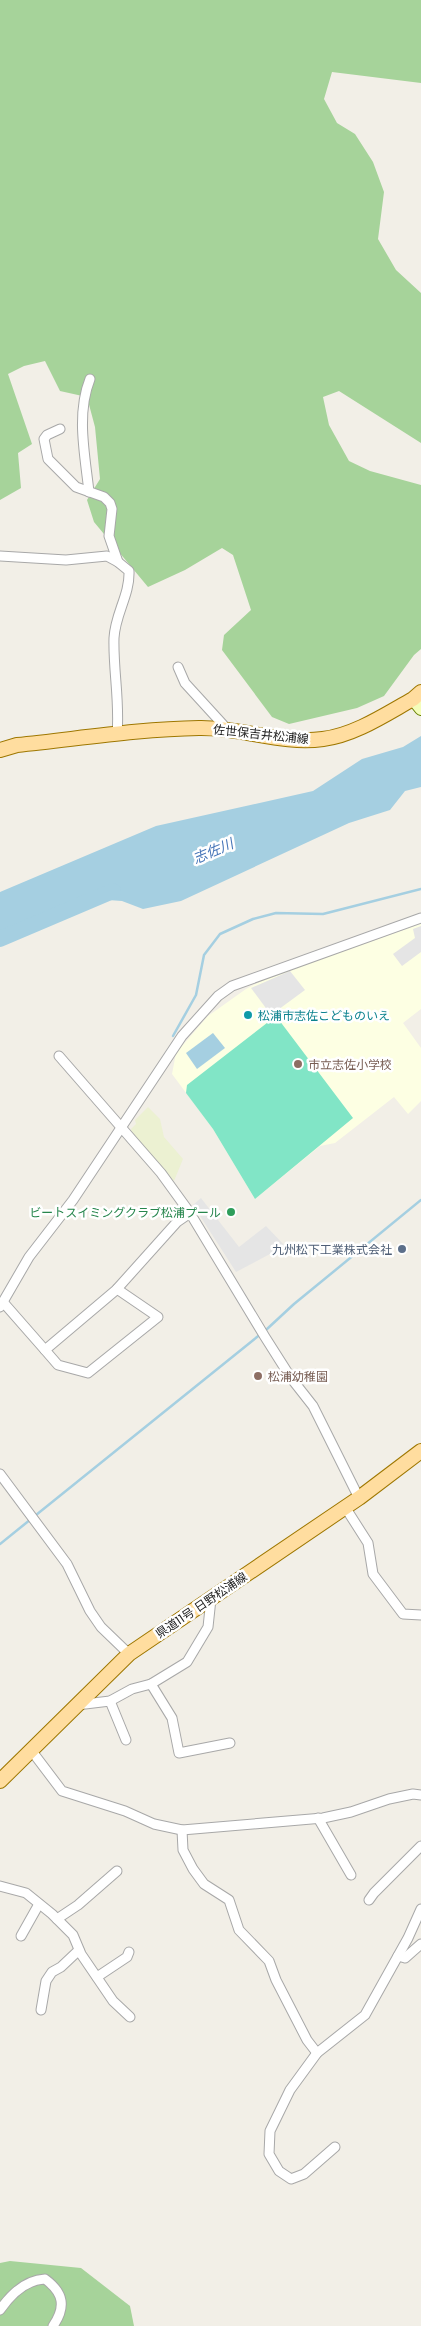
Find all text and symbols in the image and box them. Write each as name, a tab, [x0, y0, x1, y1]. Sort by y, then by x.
street label: 佐世保吉井松浦線	[212, 721, 310, 747]
water label: 志佐川	[190, 833, 238, 868]
place label: 松浦市志佐こどものいえ	[258, 1007, 390, 1024]
marker: 松浦市志佐こどものいえ	[242, 1009, 254, 1021]
place label: 市立志佐小学校	[308, 1056, 392, 1073]
marker: 市立志佐小学校	[292, 1058, 304, 1070]
place label: ビートスイミングクラブ松浦プール	[29, 1204, 221, 1221]
marker: ビートスイミングクラブ松浦プール	[225, 1206, 237, 1218]
place label: 九州松下工業株式会社	[272, 1241, 392, 1258]
marker: 九州松下工業株式会社	[396, 1243, 408, 1255]
place label: 松浦幼稚園	[268, 1368, 328, 1385]
marker: 松浦幼稚園	[252, 1370, 264, 1382]
street label: 県道11号 日野松浦線	[152, 1568, 250, 1642]

